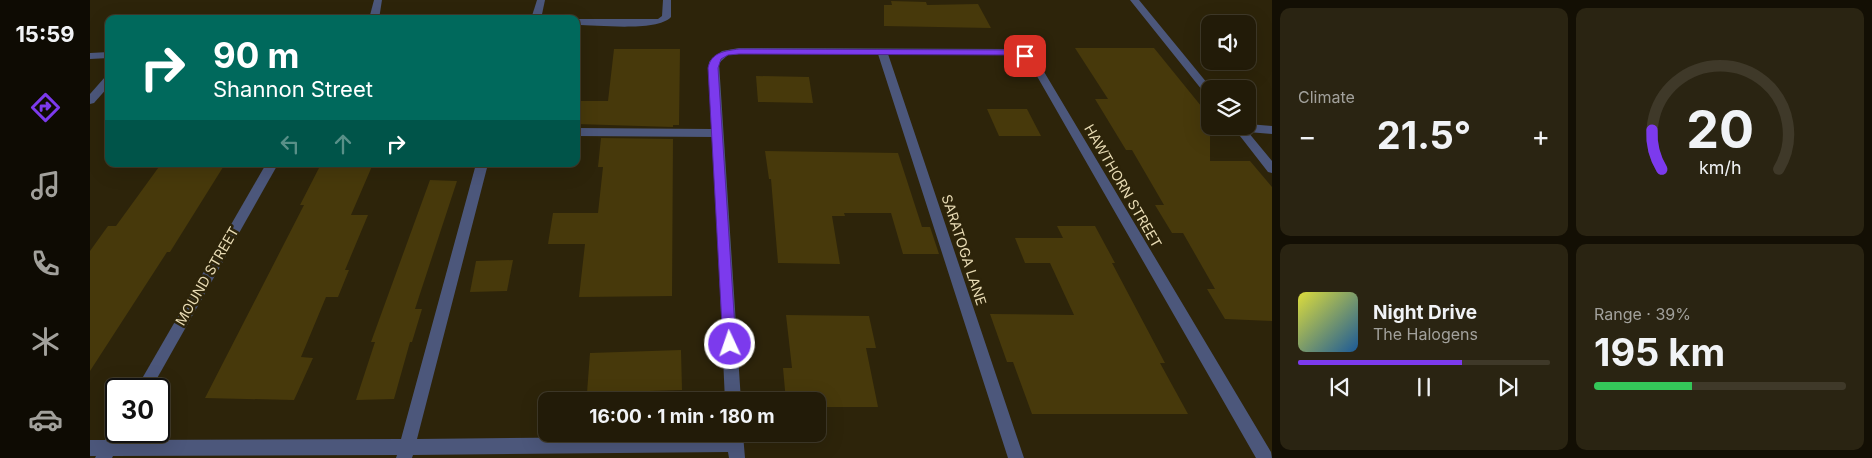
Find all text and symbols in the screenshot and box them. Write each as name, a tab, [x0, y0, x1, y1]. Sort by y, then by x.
map controls	[1201, 15, 1256, 135]
button: sound	[1201, 15, 1256, 70]
text: 15:59	[15, 21, 75, 47]
text: 90 m	[213, 34, 300, 76]
icon: right	[130, 35, 195, 100]
pin	[1004, 35, 1046, 77]
icon: arrive	[1011, 42, 1039, 70]
text: Shannon Street	[213, 76, 373, 102]
button: layers	[1201, 80, 1256, 135]
text: Climate	[1298, 87, 1355, 107]
icon: directions	[28, 90, 63, 125]
text: 20	[1686, 98, 1754, 161]
text: 21.5°	[1377, 112, 1471, 158]
text: −	[1298, 119, 1317, 153]
text: +	[1531, 119, 1550, 153]
street label: HAWTHORN STREET	[1081, 121, 1166, 250]
icon: left	[276, 130, 304, 158]
icon: ahead	[329, 130, 357, 158]
icon: right	[382, 130, 410, 158]
text: km/h	[1699, 157, 1741, 178]
icon: music	[28, 168, 63, 203]
street label: SARATOGA LANE	[939, 192, 990, 307]
street label: MOUND STREET	[171, 223, 242, 328]
icon: phone	[28, 246, 63, 281]
text: Night Drive	[1373, 301, 1477, 324]
text: Range · 39%	[1594, 304, 1691, 324]
position arrow	[703, 317, 755, 369]
icon: climate	[28, 324, 63, 359]
text: The Halogens	[1373, 324, 1478, 344]
text: 195 km	[1594, 329, 1725, 375]
icon: previous	[1326, 373, 1354, 401]
icon: pause	[1410, 373, 1438, 401]
icon: next	[1494, 373, 1522, 401]
speed limit sign: 30	[105, 378, 170, 443]
icon: car	[28, 402, 63, 437]
text: 16:00 · 1 min · 180 m	[589, 405, 775, 428]

